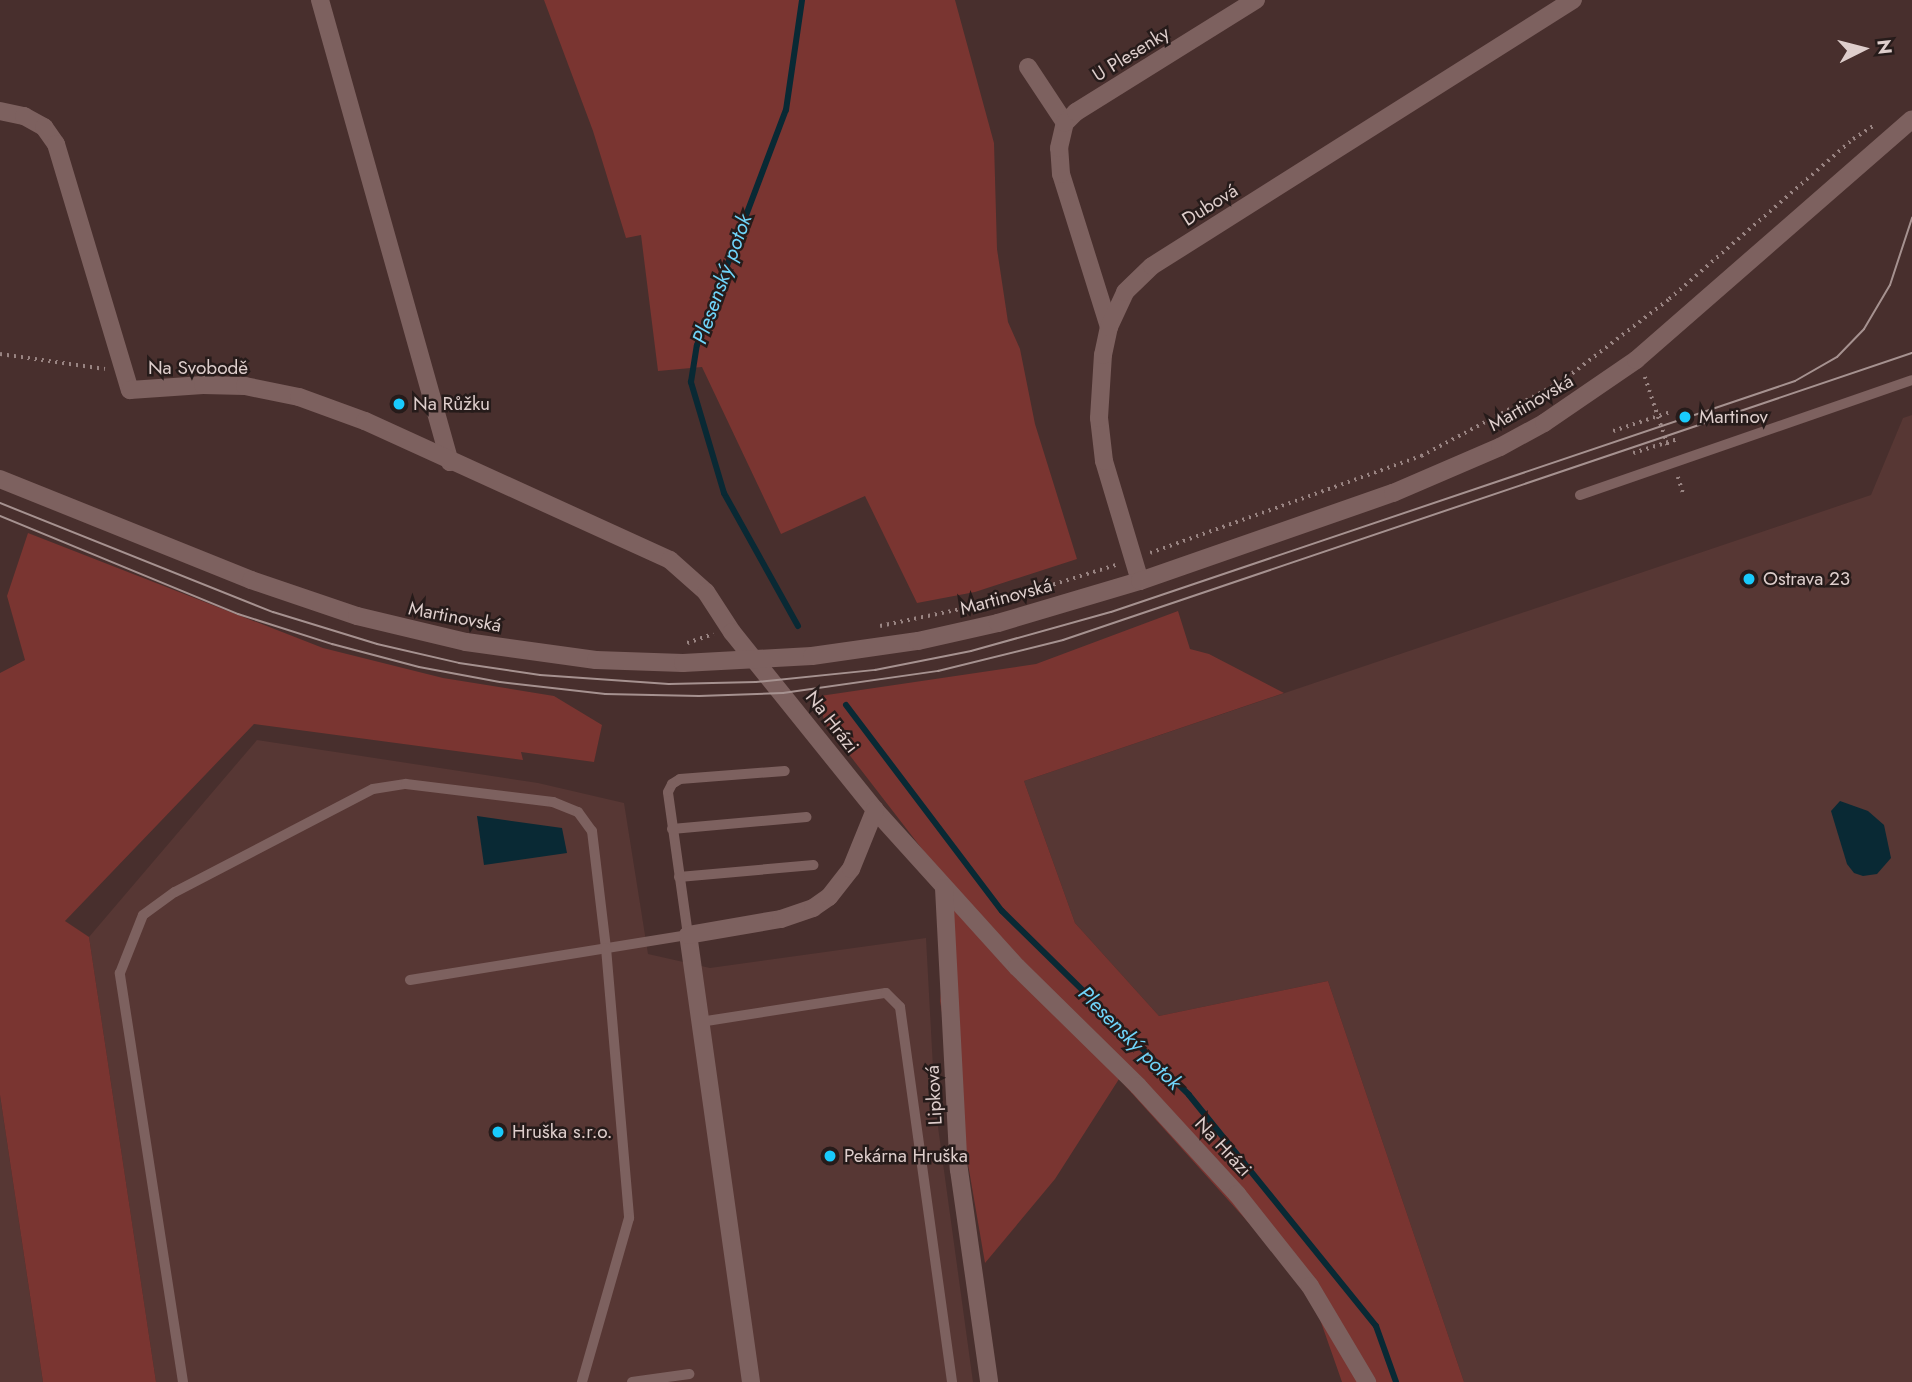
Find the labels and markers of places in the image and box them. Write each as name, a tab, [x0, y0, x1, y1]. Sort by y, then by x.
place label: Na Růžku	[413, 393, 490, 415]
marker: Na Růžku	[391, 396, 407, 412]
place label: Martinov	[1699, 406, 1768, 428]
marker: Martinov	[1677, 409, 1693, 425]
place label: Ostrava 23	[1763, 568, 1850, 590]
marker: Ostrava 23	[1741, 571, 1757, 587]
place label: Hruška s.r.o.	[512, 1121, 612, 1143]
marker: Hruška s.r.o.	[490, 1124, 506, 1140]
place label: Pekárna Hruška	[844, 1145, 968, 1167]
marker: Pekárna Hruška	[822, 1148, 838, 1164]

